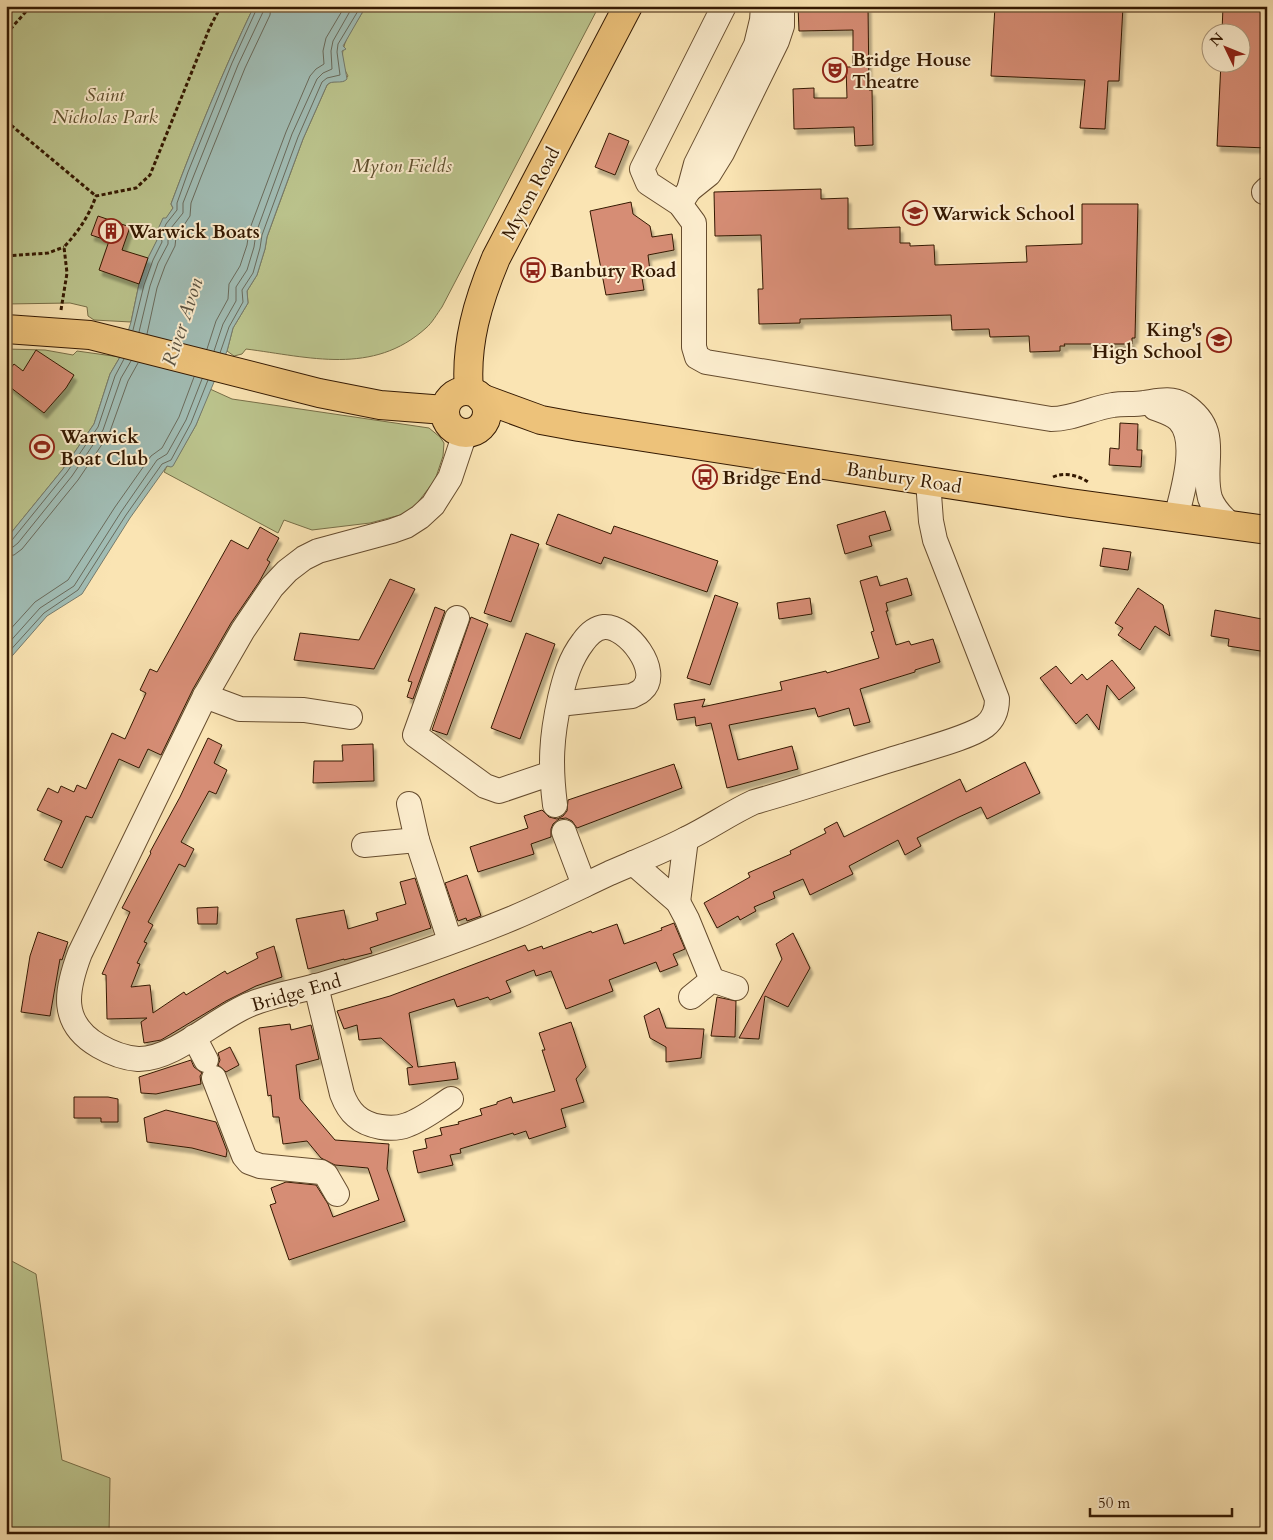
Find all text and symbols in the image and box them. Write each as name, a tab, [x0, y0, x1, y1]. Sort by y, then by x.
north arrow	[1200, 22, 1250, 72]
text: N	[1206, 29, 1228, 50]
place label: Bridge House Theatre	[852, 47, 972, 95]
theatre icon: Bridge House Theatre	[822, 57, 848, 83]
park label: Saint Nicholas Park	[52, 82, 158, 130]
street label: Myton Road	[495, 142, 566, 245]
park label: Myton Fields	[352, 153, 452, 179]
school or university icon: Warwick School	[902, 200, 928, 226]
place label: Warwick School	[931, 201, 1075, 227]
building icon: Warwick Boats	[98, 218, 124, 244]
place label: Warwick Boats	[127, 219, 260, 245]
bus stop icon: Banbury Road	[520, 257, 546, 283]
place label: Banbury Road	[550, 258, 677, 284]
water label: River Avon	[156, 274, 209, 370]
place label: King's High School	[1092, 317, 1202, 365]
school or university icon: King's High School	[1206, 327, 1232, 353]
place label: Warwick Boat Club	[59, 424, 148, 472]
sports icon: Warwick Boat Club	[29, 434, 55, 460]
street label: Banbury Road	[844, 456, 963, 500]
bus stop icon: Bridge End	[692, 464, 718, 490]
place label: Bridge End	[722, 465, 821, 491]
street label: Bridge End	[248, 968, 344, 1018]
scale bar	[1090, 1485, 1233, 1517]
text: 50 m	[1098, 1493, 1130, 1513]

